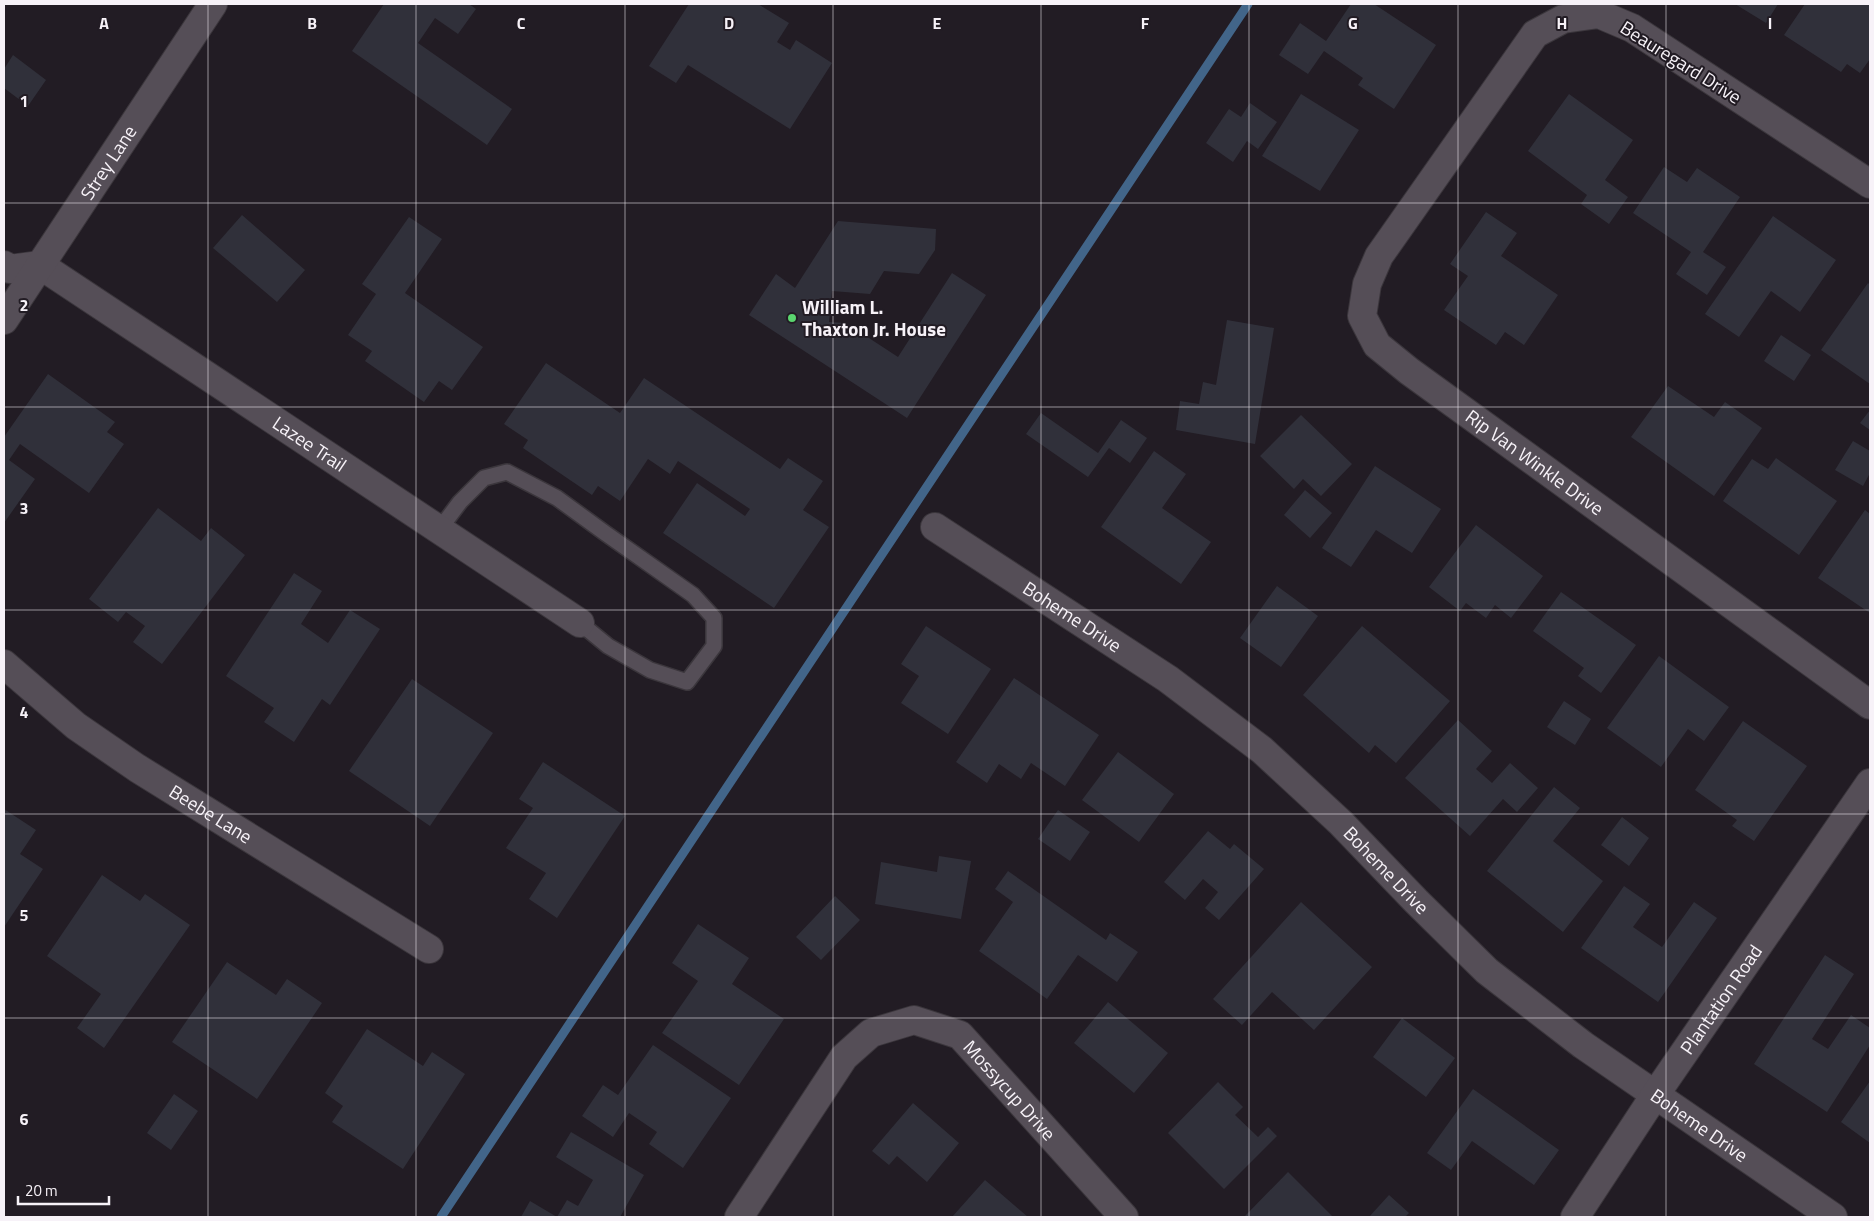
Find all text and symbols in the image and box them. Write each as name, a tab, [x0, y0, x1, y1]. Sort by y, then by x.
text: A	[99, 11, 109, 35]
text: B	[307, 11, 317, 35]
text: C	[517, 11, 526, 35]
text: D	[724, 11, 734, 35]
text: E	[933, 11, 942, 35]
text: F	[1141, 11, 1150, 35]
text: G	[1348, 11, 1358, 35]
text: H	[1557, 11, 1567, 35]
text: I	[1768, 11, 1772, 35]
street label: Beauregard Drive	[1615, 13, 1748, 111]
text: 1	[20, 89, 28, 113]
street label: Strey Lane	[72, 119, 143, 205]
place label: William L. Thaxton Jr. House	[802, 292, 946, 343]
text: 2	[20, 293, 28, 317]
marker: William L. Thaxton Jr. House	[786, 312, 798, 324]
street label: Rip Van Winkle Drive	[1460, 402, 1610, 522]
street label: Lazee Trail	[267, 408, 353, 479]
text: 3	[20, 496, 28, 520]
street label: Boheme Drive	[1017, 573, 1128, 659]
text: 4	[20, 700, 29, 724]
street label: Beebe Lane	[164, 776, 258, 850]
street label: Boheme Drive	[1337, 819, 1436, 921]
text: 5	[20, 903, 29, 927]
street label: Plantation Road	[1672, 938, 1769, 1060]
street label: Mossycup Drive	[957, 1033, 1063, 1147]
street label: Boheme Drive	[1645, 1081, 1754, 1169]
text: 6	[20, 1107, 29, 1131]
scale bar	[18, 1174, 109, 1206]
text: 20 m	[25, 1179, 58, 1202]

